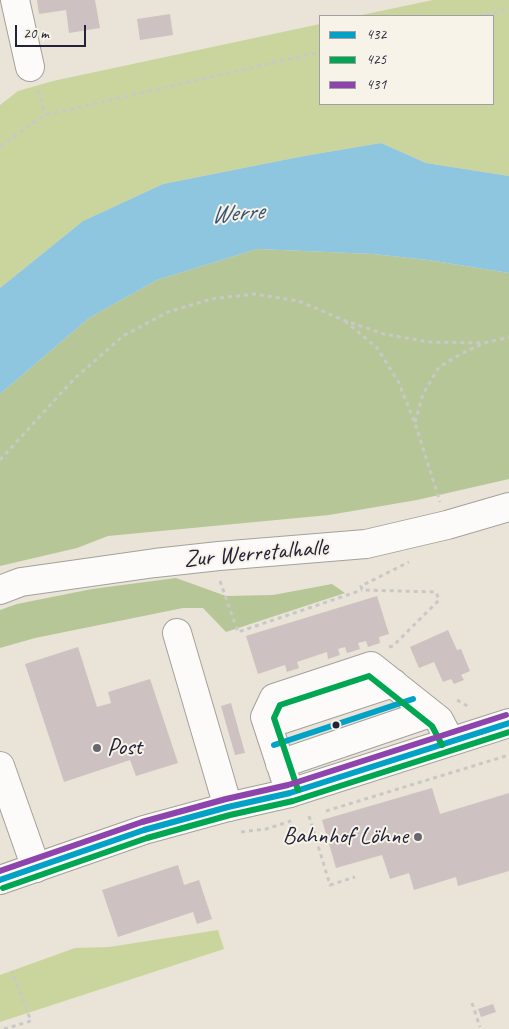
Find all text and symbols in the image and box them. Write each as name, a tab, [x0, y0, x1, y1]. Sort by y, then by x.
scale bar	[18, 15, 89, 47]
legend	[319, 15, 494, 105]
text: 20 m	[23, 24, 49, 43]
text: 432	[366, 25, 386, 44]
text: 425	[366, 50, 386, 69]
text: 431	[366, 75, 386, 94]
water label: Werre	[210, 197, 264, 231]
street label: Zur Werretalhalle	[183, 533, 329, 575]
unlabelled marker	[331, 720, 341, 730]
place label: Post	[107, 734, 142, 762]
marker: Post	[91, 742, 103, 754]
place label: Bahnhof Löhne	[283, 823, 408, 851]
marker: Bahnhof Löhne	[412, 831, 424, 843]

